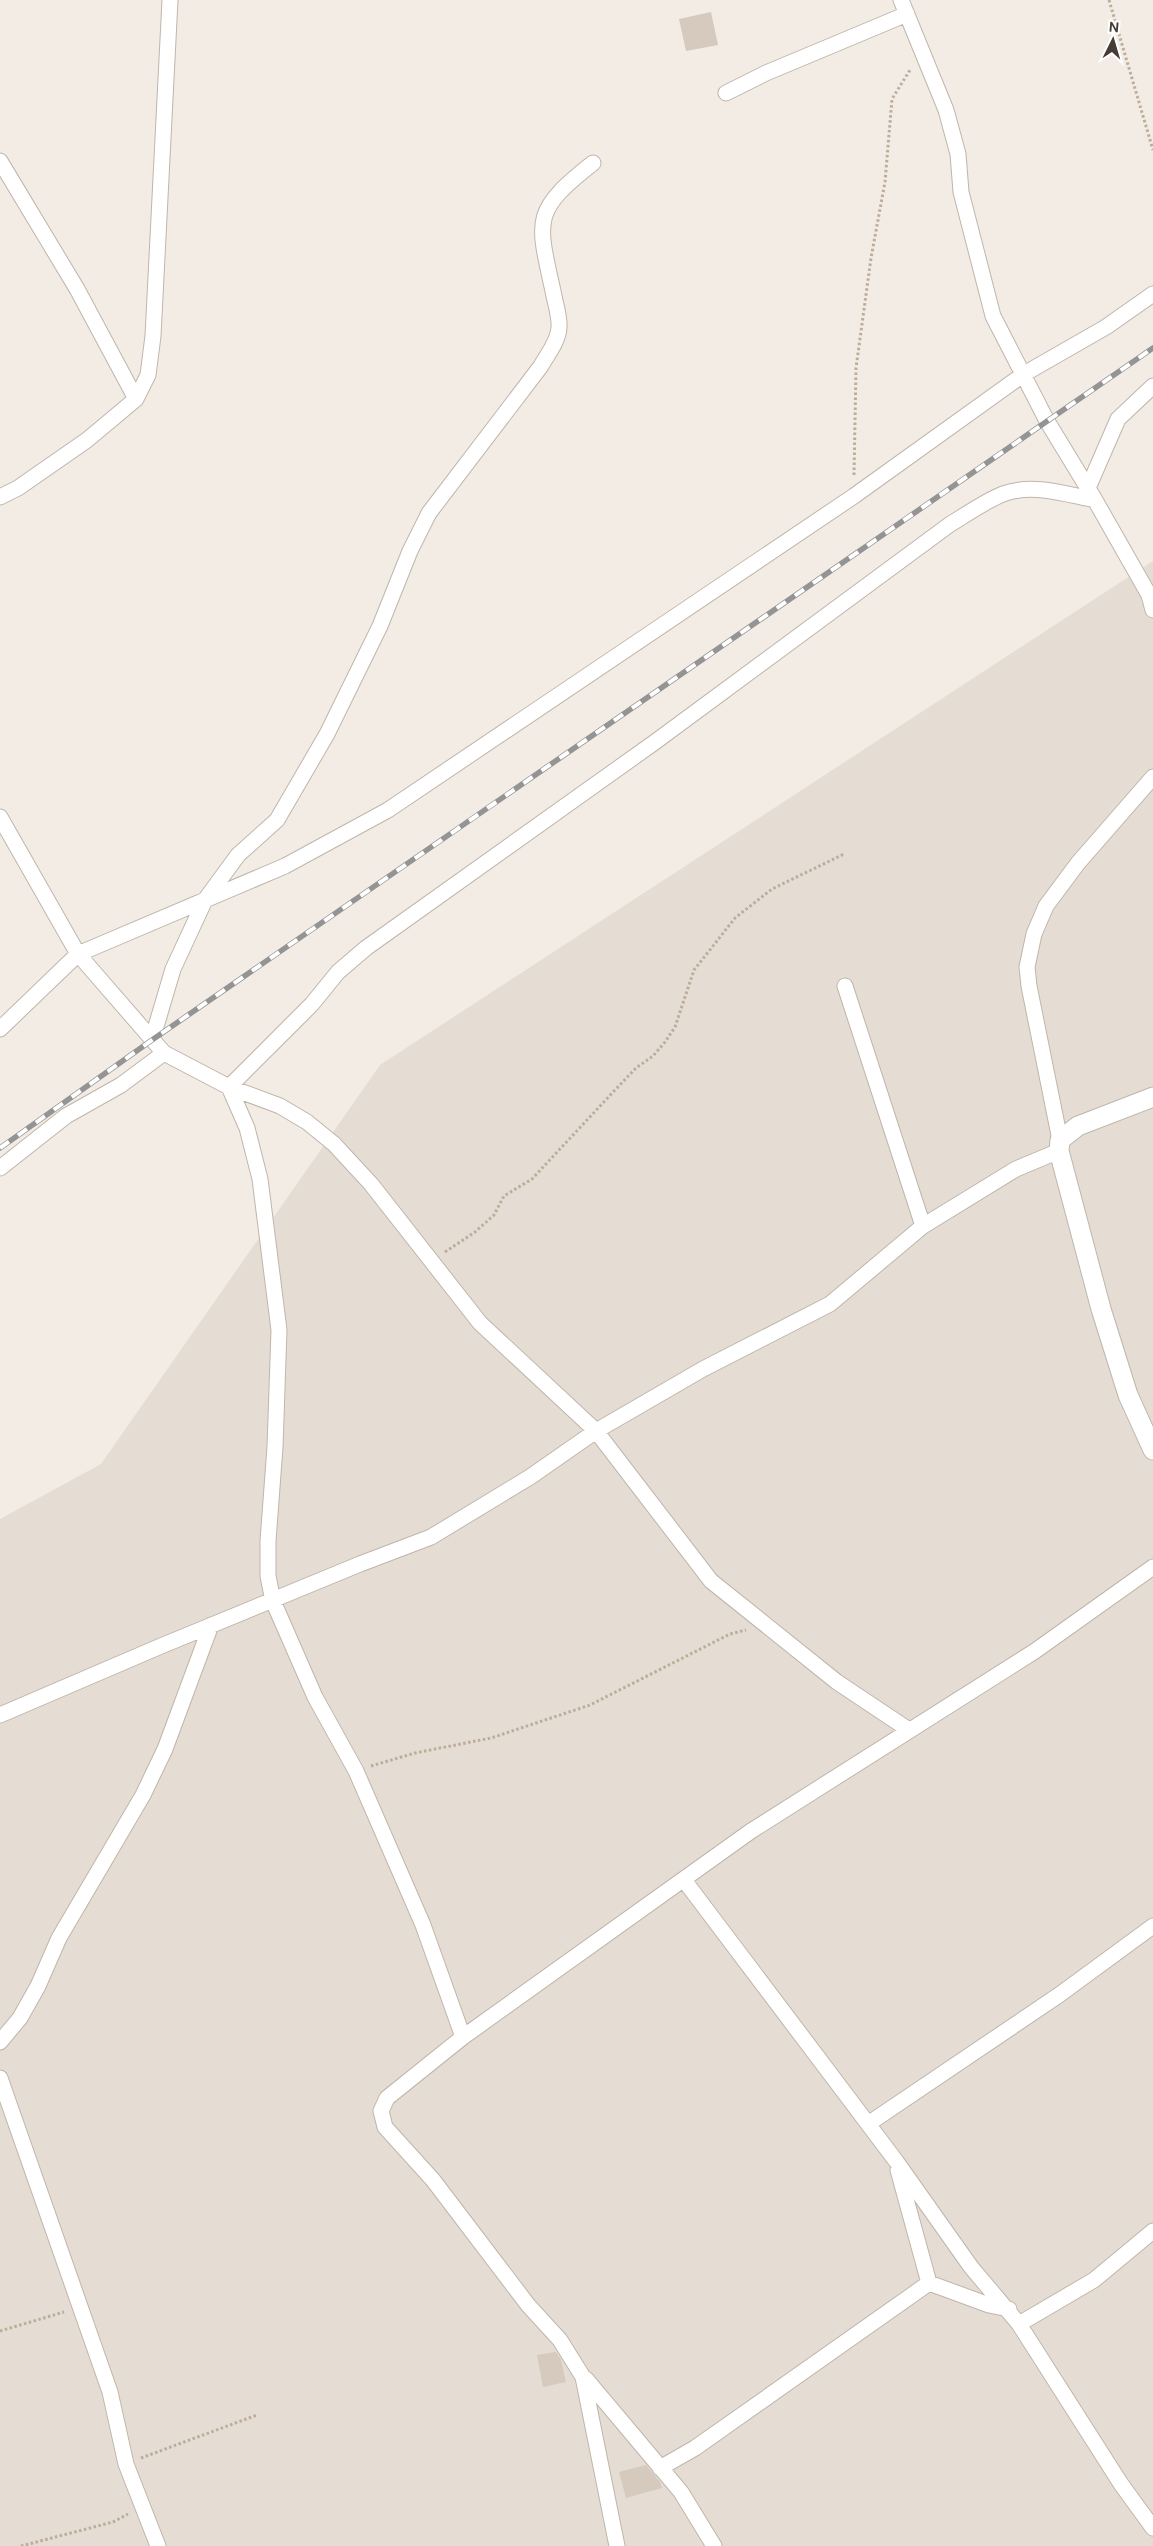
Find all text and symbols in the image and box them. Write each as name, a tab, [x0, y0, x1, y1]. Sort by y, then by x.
north arrow	[1088, 15, 1138, 65]
text: N	[1108, 18, 1120, 36]

